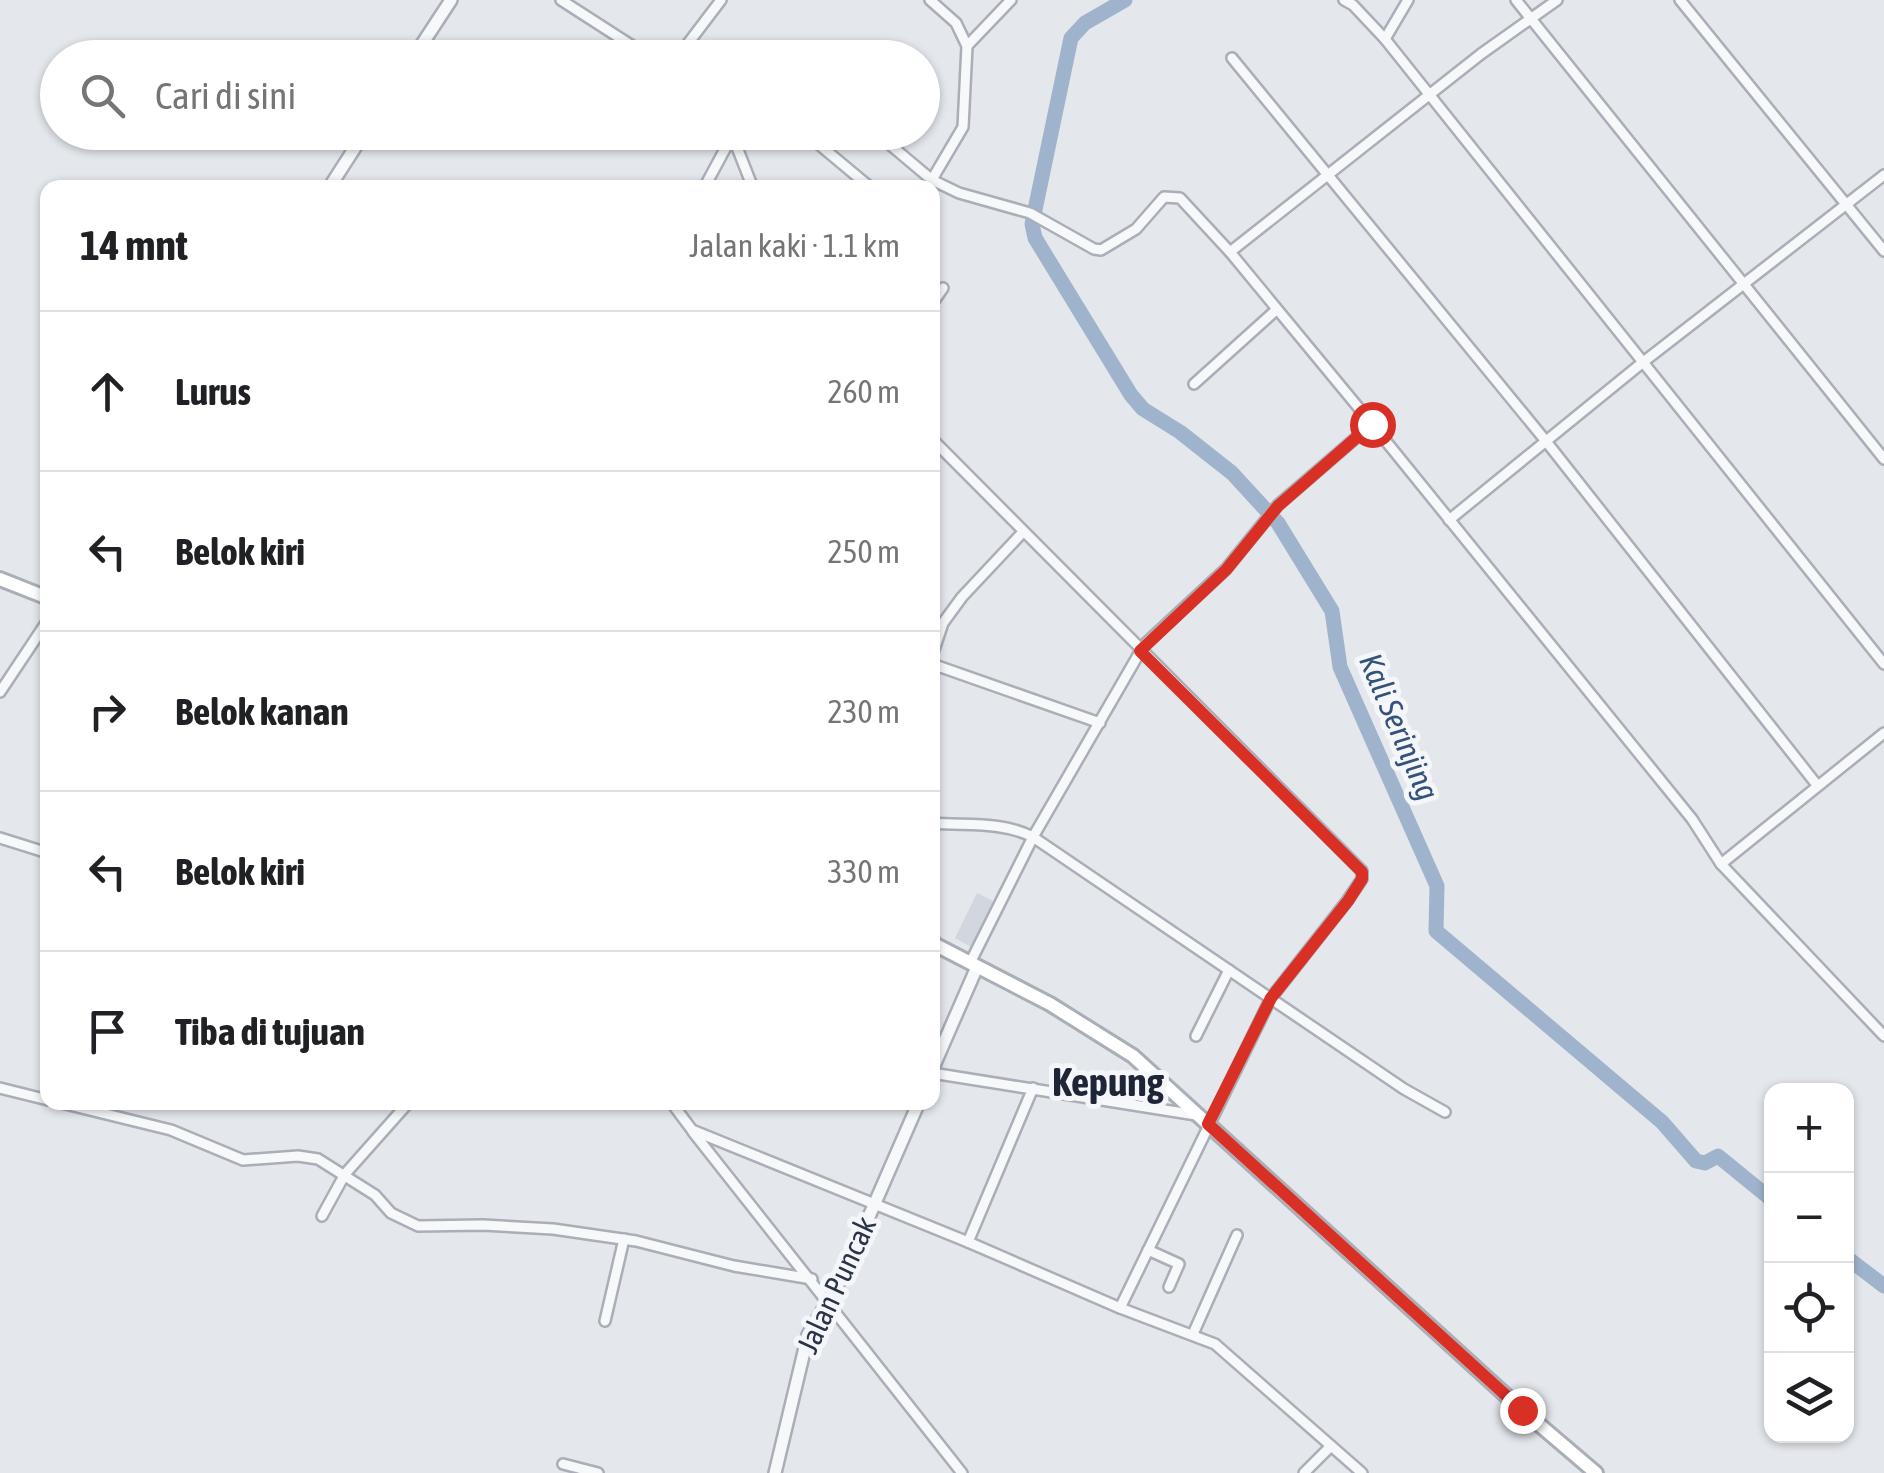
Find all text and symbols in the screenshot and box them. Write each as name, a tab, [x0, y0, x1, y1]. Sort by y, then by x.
search box	[40, 40, 940, 150]
icon: search	[75, 68, 130, 123]
text: Cari di sini	[155, 74, 296, 117]
text: 14 mnt	[80, 221, 188, 269]
text: Jalan kaki · 1.1 km	[689, 227, 900, 264]
icon: ahead	[80, 364, 135, 419]
text: Lurus	[175, 370, 251, 413]
text: 260 m	[827, 373, 900, 410]
route start	[1350, 402, 1396, 448]
icon: left	[80, 524, 135, 579]
text: Belok kiri	[175, 530, 305, 573]
text: 250 m	[827, 533, 900, 570]
water label: Kali Serinjing	[1352, 648, 1447, 806]
icon: right	[80, 684, 135, 739]
text: Belok kanan	[175, 690, 349, 733]
text: 230 m	[827, 693, 900, 730]
icon: left	[80, 844, 135, 899]
text: Belok kiri	[175, 850, 305, 893]
text: 330 m	[827, 853, 900, 890]
icon: arrive	[80, 1004, 135, 1059]
text: Tiba di tujuan	[175, 1010, 365, 1053]
district label: Kepung	[1052, 1059, 1165, 1104]
map controls	[1764, 1083, 1854, 1443]
button: +	[1764, 1083, 1854, 1173]
button: −	[1764, 1173, 1854, 1263]
street label: Jalan Puncak	[790, 1211, 882, 1358]
button: locate	[1764, 1263, 1854, 1353]
button: layers	[1764, 1353, 1854, 1443]
route end	[1500, 1388, 1546, 1434]

